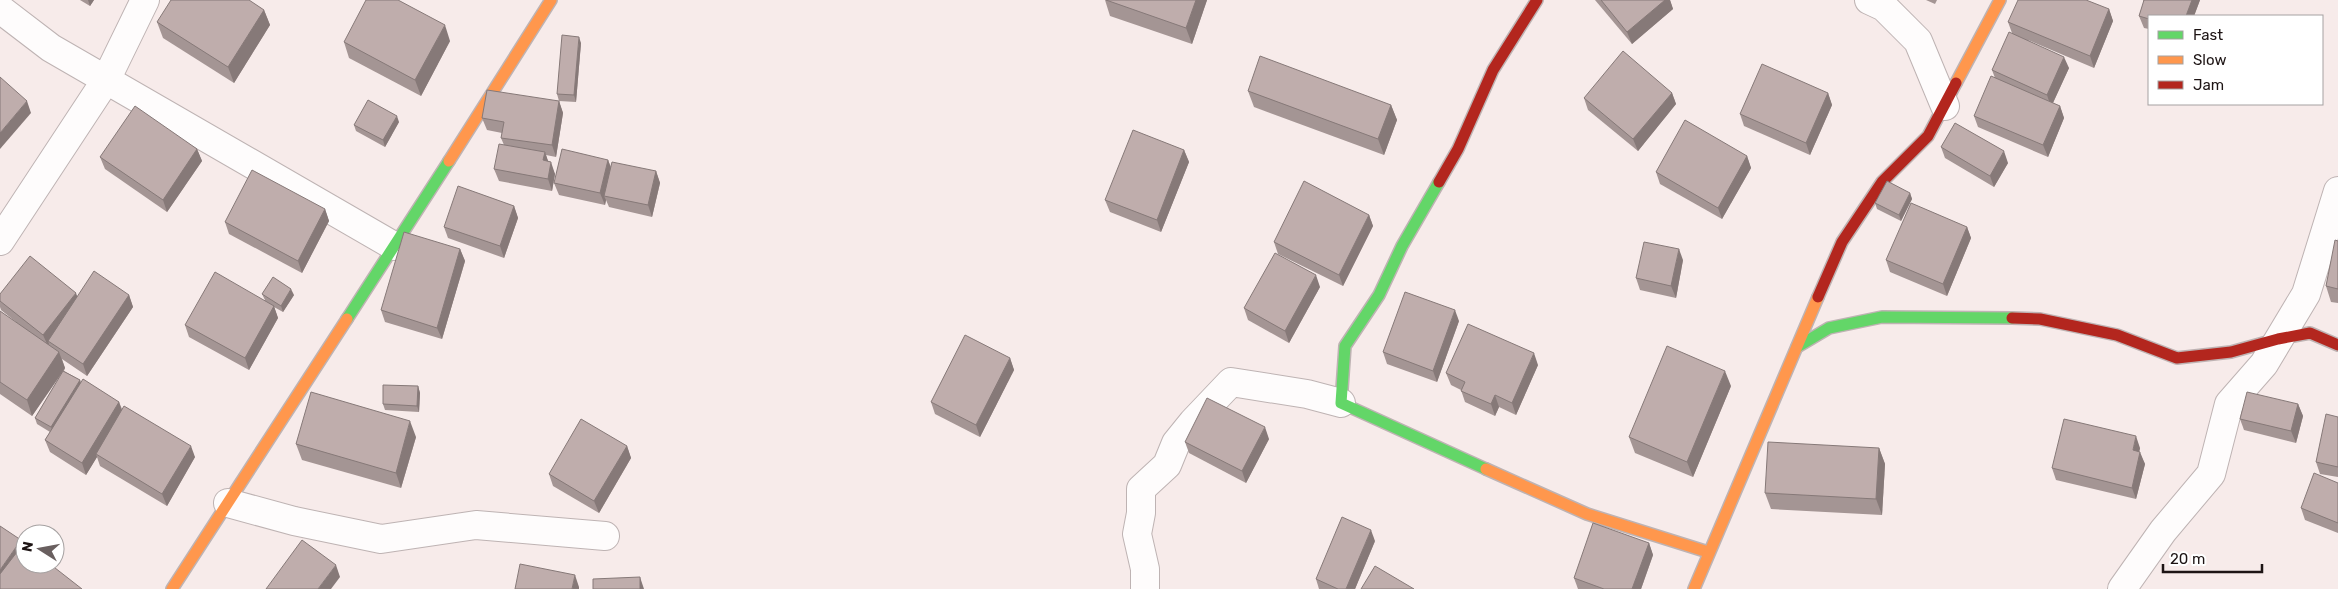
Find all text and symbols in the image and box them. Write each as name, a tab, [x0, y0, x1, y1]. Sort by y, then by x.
legend	[2148, 15, 2323, 105]
text: Fast	[2193, 26, 2223, 44]
text: Slow	[2193, 51, 2226, 69]
text: Jam	[2193, 76, 2224, 94]
north arrow	[15, 524, 65, 574]
text: N	[18, 540, 37, 553]
scale bar	[2163, 542, 2262, 574]
text: 20 m	[2170, 550, 2205, 568]

